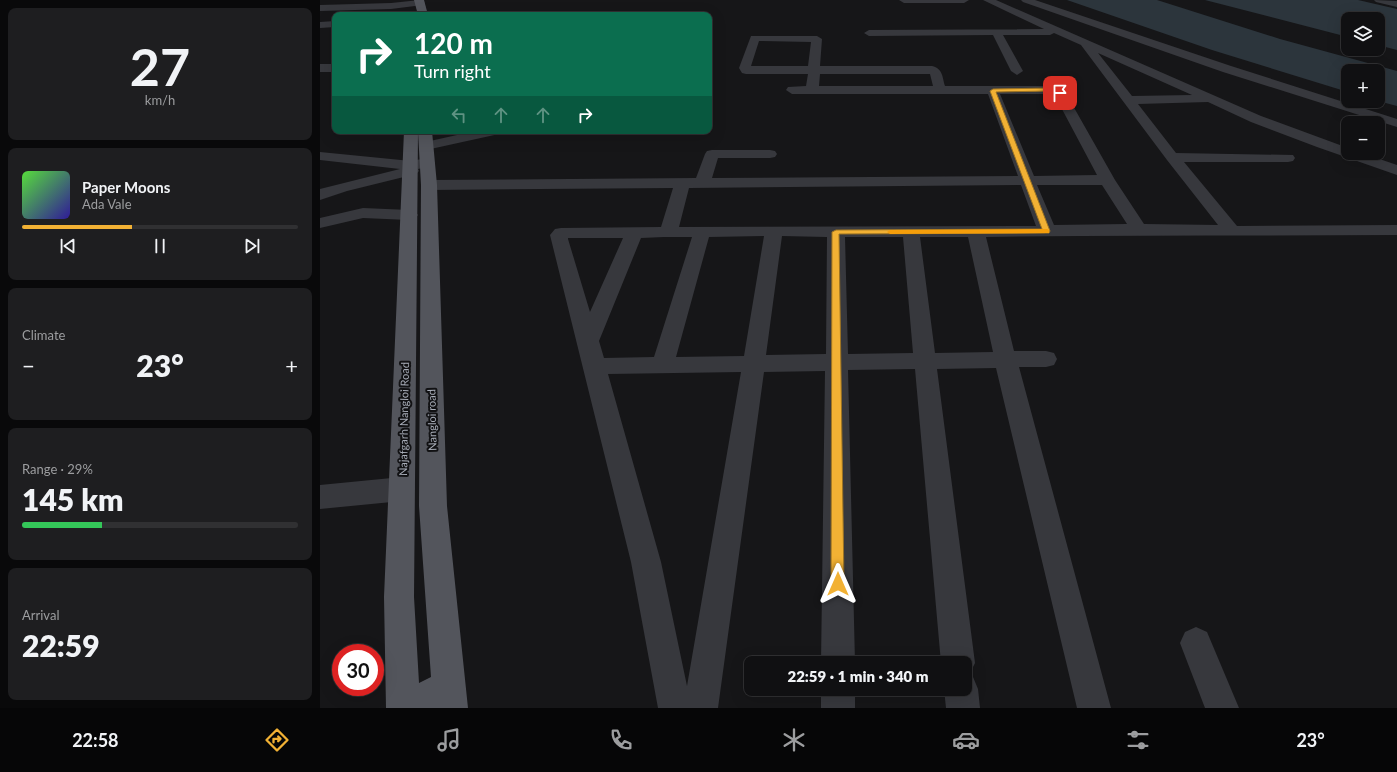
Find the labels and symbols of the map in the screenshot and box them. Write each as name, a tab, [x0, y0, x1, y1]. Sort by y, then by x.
pin	[1043, 76, 1077, 110]
street label: Najafgarh Nangloi Road	[396, 362, 411, 476]
street label: Nangloi road	[424, 389, 439, 451]
position arrow	[817, 563, 859, 605]
speed limit sign: 30	[332, 644, 384, 696]

